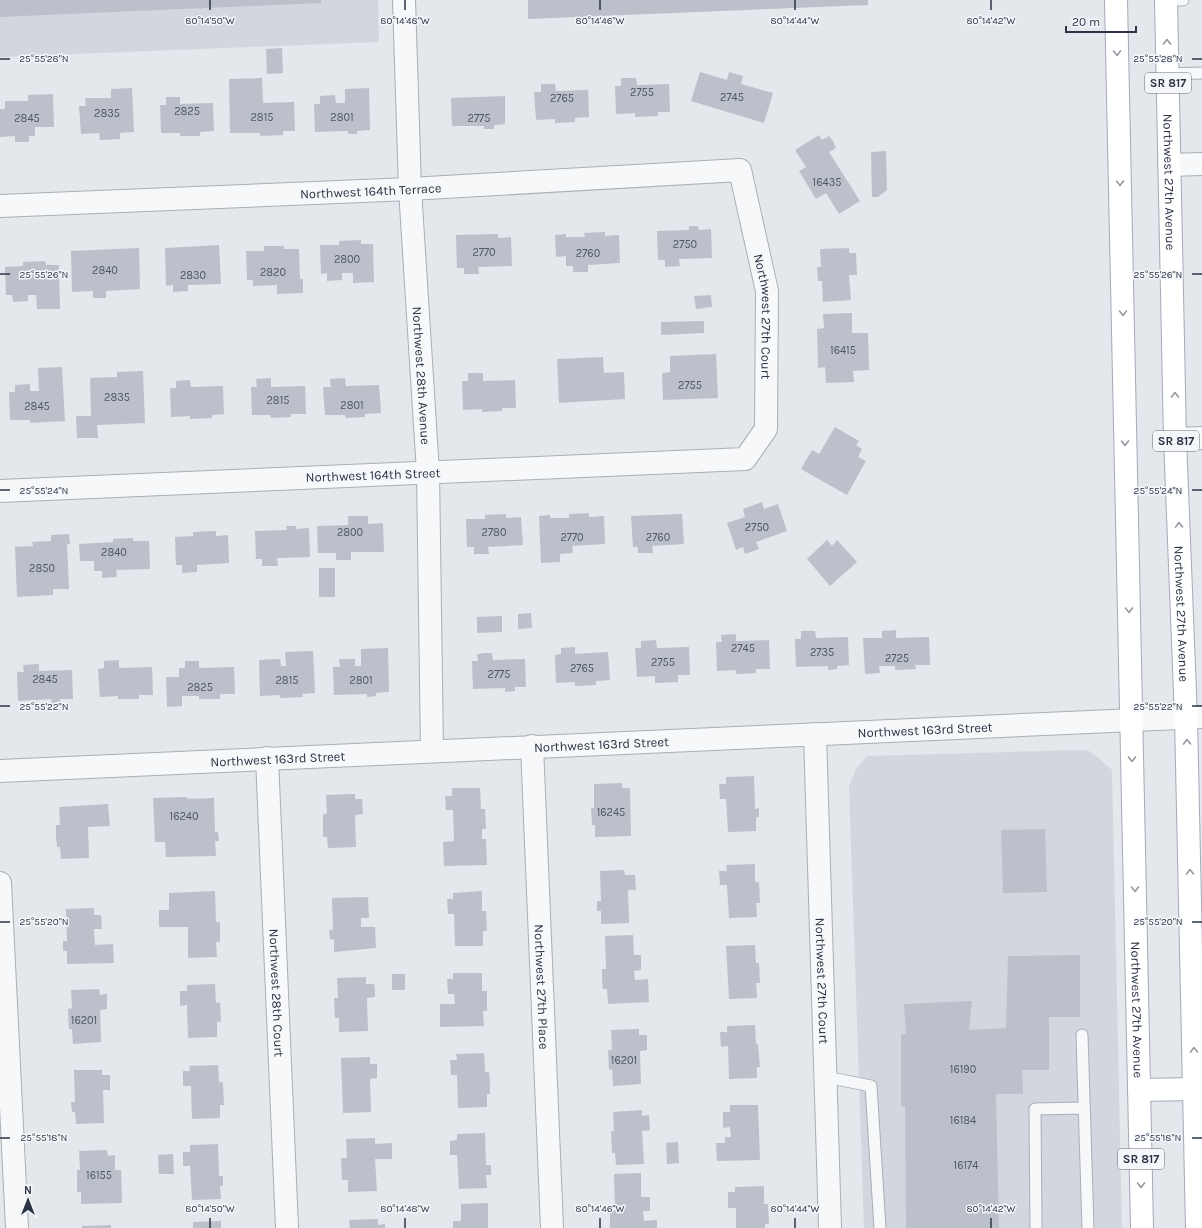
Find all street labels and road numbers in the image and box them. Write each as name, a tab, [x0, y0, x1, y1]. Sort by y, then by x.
road number: SR 817	[1145, 73, 1191, 93]
street label: Northwest 27th Avenue	[1161, 113, 1179, 251]
street label: Northwest 164th Terrace	[300, 180, 442, 201]
street label: Northwest 27th Court	[751, 252, 775, 380]
street label: Northwest 28th Avenue	[410, 306, 434, 445]
road number: SR 817	[1153, 431, 1199, 451]
street label: Northwest 164th Street	[305, 465, 441, 485]
street label: Northwest 27th Avenue	[1172, 545, 1192, 683]
street label: Northwest 163rd Street	[857, 719, 993, 740]
street label: Northwest 163rd Street	[534, 733, 669, 755]
street label: Northwest 163rd Street	[210, 748, 346, 769]
street label: Northwest 27th Court	[813, 917, 832, 1044]
street label: Northwest 27th Place	[532, 924, 552, 1050]
street label: Northwest 28th Court	[267, 928, 287, 1057]
street label: Northwest 27th Avenue	[1128, 941, 1146, 1079]
road number: SR 817	[1118, 1149, 1164, 1169]

